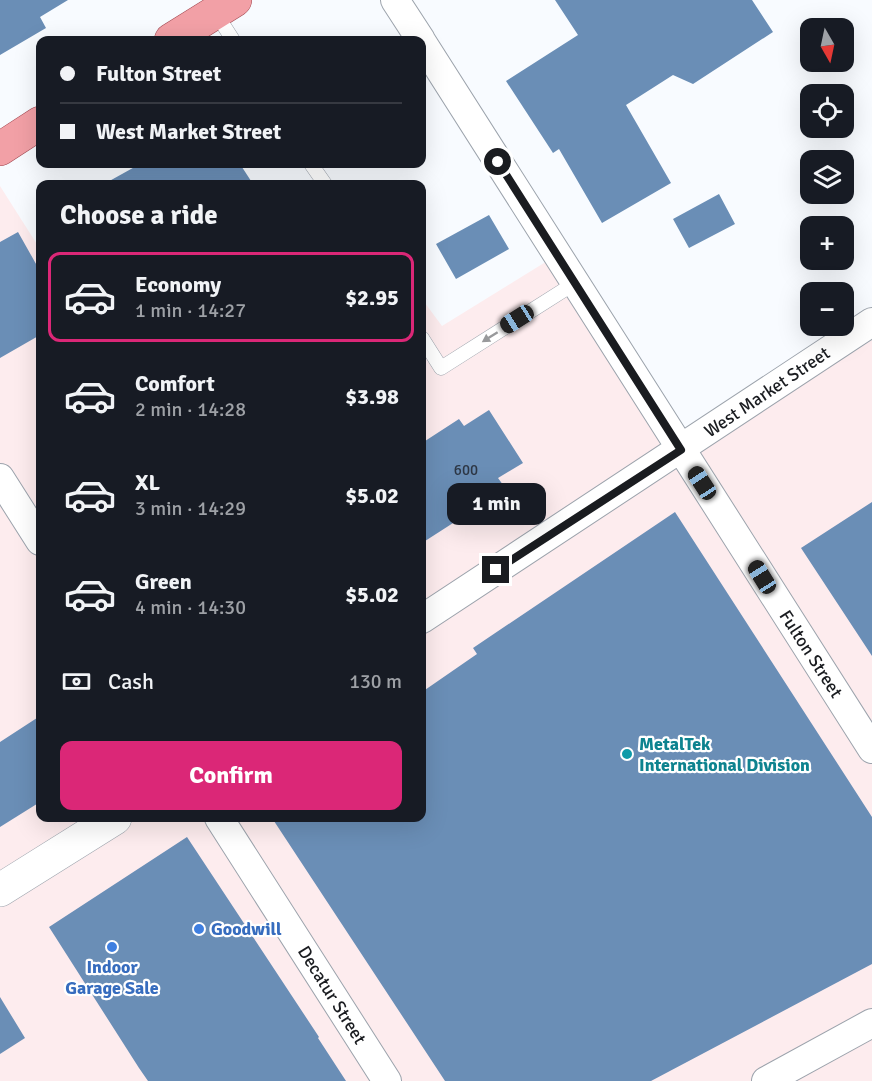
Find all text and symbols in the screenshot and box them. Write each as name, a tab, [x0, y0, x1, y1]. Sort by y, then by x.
north arrow	[800, 18, 854, 72]
map controls	[800, 18, 854, 336]
text: Fulton Street	[96, 60, 221, 87]
button: locate	[800, 84, 854, 138]
text: West Market Street	[96, 118, 281, 145]
route start	[484, 148, 511, 175]
button: layers	[800, 150, 854, 204]
text: Choose a ride	[60, 199, 218, 232]
button: +	[800, 216, 854, 270]
icon: car	[63, 270, 117, 324]
text: Economy	[135, 271, 221, 298]
button: −	[800, 282, 854, 336]
text: $2.95	[345, 284, 399, 311]
text: 1 min · 14:27	[135, 298, 246, 323]
car	[497, 302, 537, 336]
one-way arrow	[482, 331, 498, 342]
street label: West Market Street	[700, 342, 834, 442]
icon: car	[63, 369, 117, 423]
text: Comfort	[135, 370, 215, 397]
text: $3.98	[345, 383, 399, 410]
text: 2 min · 14:28	[135, 397, 246, 422]
house number: 600	[454, 461, 478, 479]
car	[685, 463, 719, 503]
icon: car	[63, 468, 117, 522]
text: XL	[135, 469, 160, 496]
text: $5.02	[345, 482, 399, 509]
callout: 1 min	[446, 483, 546, 525]
text: 1 min	[472, 491, 521, 516]
text: 3 min · 14:29	[135, 496, 246, 521]
route end	[482, 556, 509, 583]
car	[745, 557, 779, 597]
icon: car	[63, 567, 117, 621]
text: Green	[135, 568, 192, 595]
text: $5.02	[345, 581, 399, 608]
text: 4 min · 14:30	[135, 595, 246, 620]
street label: Fulton Street	[775, 606, 847, 702]
icon: cash	[60, 665, 93, 698]
text: Cash	[108, 668, 154, 695]
text: 130 m	[349, 669, 402, 694]
place label: MetalTek International Division	[639, 733, 810, 776]
button: Confirm	[60, 741, 402, 810]
marker: MetalTek International Division	[620, 747, 634, 761]
place label: Goodwill	[211, 918, 282, 940]
marker: Goodwill	[192, 922, 206, 936]
marker: Indoor Garage Sale	[105, 940, 119, 954]
street label: Decatur Street	[293, 942, 371, 1048]
place label: Indoor Garage Sale	[65, 956, 159, 999]

